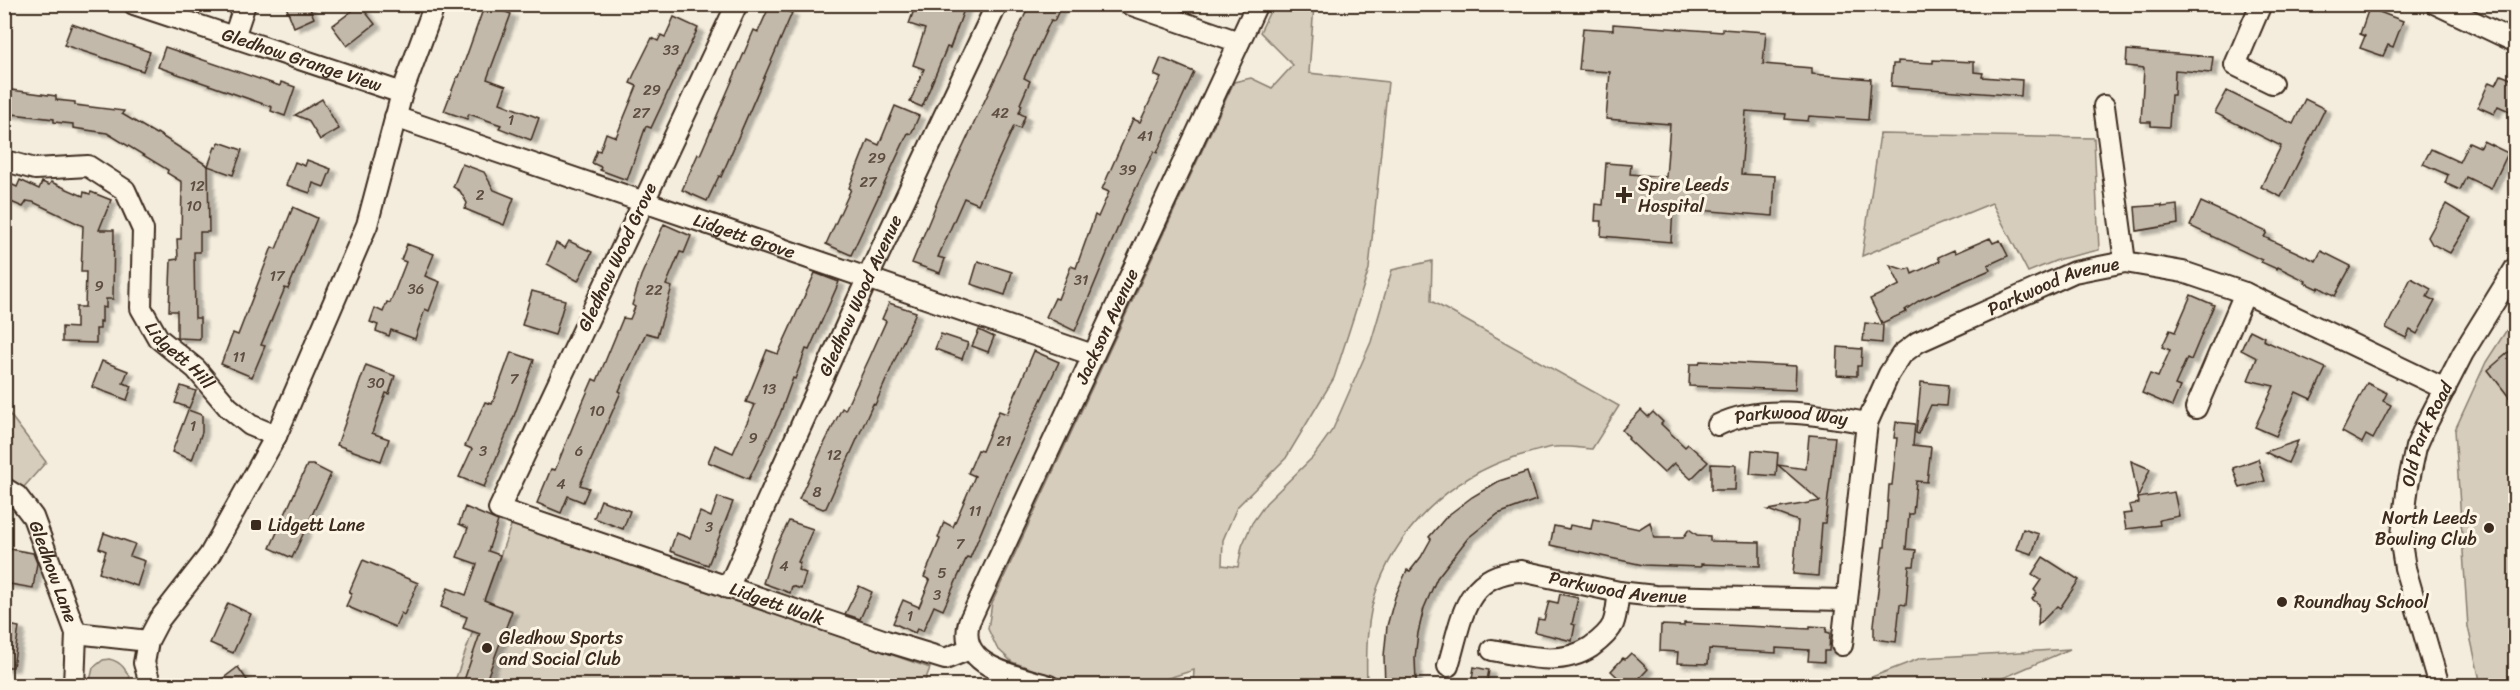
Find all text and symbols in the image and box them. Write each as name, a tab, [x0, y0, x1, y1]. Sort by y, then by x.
street label: Gledhow Grange View	[218, 18, 387, 101]
house number: 33	[663, 37, 679, 63]
house number: 29	[643, 77, 661, 103]
house number: 27	[632, 100, 651, 126]
house number: 42	[991, 100, 1009, 126]
house number: 1	[508, 107, 514, 133]
house number: 41	[1137, 123, 1153, 149]
house number: 29	[868, 145, 886, 171]
house number: 39	[1119, 157, 1137, 183]
house number: 27	[859, 169, 878, 195]
place label: Spire Leeds Hospital	[1638, 169, 1730, 222]
house number: 12	[189, 173, 205, 199]
street label: Gledhow Wood Grove	[568, 177, 666, 337]
house number: 2	[476, 182, 485, 208]
marker: Spire Leeds Hospital	[1615, 186, 1633, 204]
house number: 10	[186, 193, 202, 219]
street label: Lidgett Grove	[689, 204, 800, 268]
street label: Gledhow Wood Avenue	[809, 209, 911, 382]
street label: Parkwood Avenue	[1982, 247, 2122, 325]
house number: 17	[269, 263, 286, 289]
street label: Jackson Avenue	[1066, 263, 1148, 390]
house number: 31	[1074, 267, 1088, 293]
house number: 9	[94, 273, 104, 299]
house number: 36	[408, 276, 424, 302]
house number: 22	[645, 277, 663, 303]
street label: Lidgett Hill	[136, 315, 224, 397]
house number: 11	[233, 344, 245, 370]
house number: 7	[510, 366, 520, 392]
house number: 30	[367, 370, 385, 396]
street label: Old Park Road	[2392, 374, 2462, 489]
house number: 13	[762, 376, 776, 402]
street label: Parkwood Way	[1731, 396, 1851, 436]
house number: 10	[589, 398, 605, 424]
house number: 1	[190, 413, 196, 439]
house number: 9	[748, 425, 758, 451]
house number: 21	[996, 428, 1012, 454]
house number: 3	[479, 438, 487, 464]
house number: 6	[575, 438, 583, 464]
house number: 12	[826, 442, 842, 468]
house number: 4	[556, 471, 566, 497]
house number: 8	[812, 479, 822, 505]
house number: 11	[969, 498, 981, 524]
place label: North Leeds Bowling Club	[2375, 502, 2478, 555]
place label: Lidgett Lane	[268, 509, 365, 541]
house number: 3	[705, 514, 713, 540]
street label: Gledhow Lane	[20, 516, 87, 628]
marker: Lidgett Lane	[249, 518, 263, 532]
marker: North Leeds Bowling Club	[2482, 521, 2496, 535]
house number: 7	[956, 531, 966, 557]
house number: 4	[779, 553, 789, 579]
house number: 5	[937, 560, 947, 586]
street label: Parkwood Avenue	[1546, 561, 1687, 613]
street label: Lidgett Walk	[725, 573, 829, 635]
house number: 3	[933, 582, 941, 608]
place label: Roundhay School	[2294, 586, 2429, 618]
marker: Roundhay School	[2275, 595, 2289, 609]
house number: 1	[907, 603, 913, 629]
place label: Gledhow Sports and Social Club	[499, 622, 624, 675]
marker: Gledhow Sports and Social Club	[480, 641, 494, 655]

